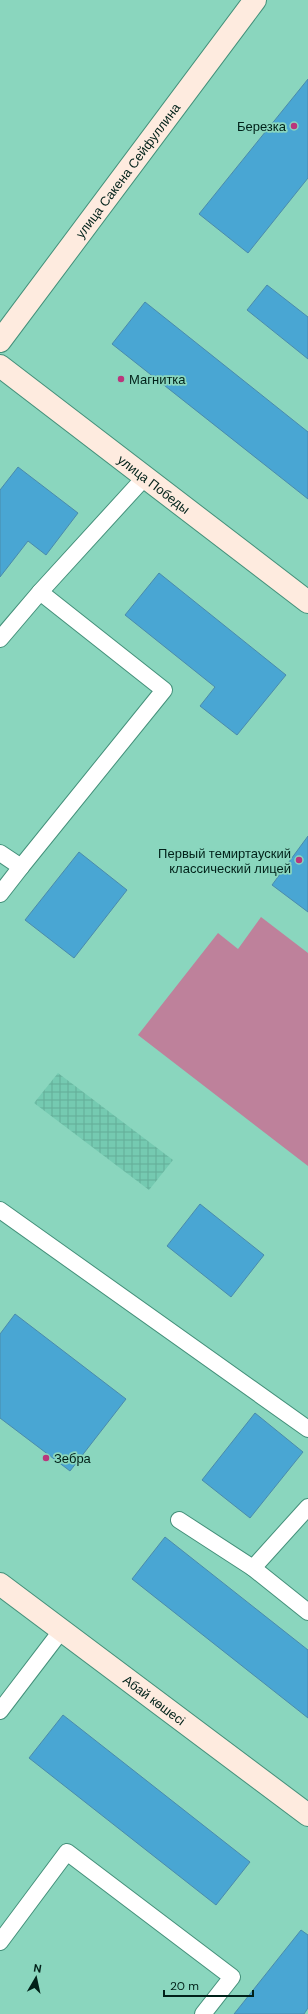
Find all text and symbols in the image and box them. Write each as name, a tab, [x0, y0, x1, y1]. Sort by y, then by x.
street label: улица Сакена Сейфуллина	[72, 99, 184, 242]
place label: Березка	[237, 118, 287, 135]
marker: Березка	[289, 121, 299, 131]
place label: Магнитка	[129, 371, 186, 388]
marker: Магнитка	[116, 374, 126, 384]
street label: улица Победы	[114, 451, 193, 518]
place label: Первый темиртауский классический лицей	[158, 845, 291, 877]
marker: Первый темиртауский классический лицей	[294, 855, 304, 865]
place label: Зебра	[54, 1450, 92, 1467]
marker: Зебра	[41, 1453, 51, 1463]
street label: Абай көшесі	[119, 1671, 189, 1729]
north arrow	[16, 1958, 56, 1998]
text: N	[33, 1961, 43, 1976]
scale bar	[164, 1972, 253, 1998]
text: 20 m	[170, 1978, 199, 1994]

